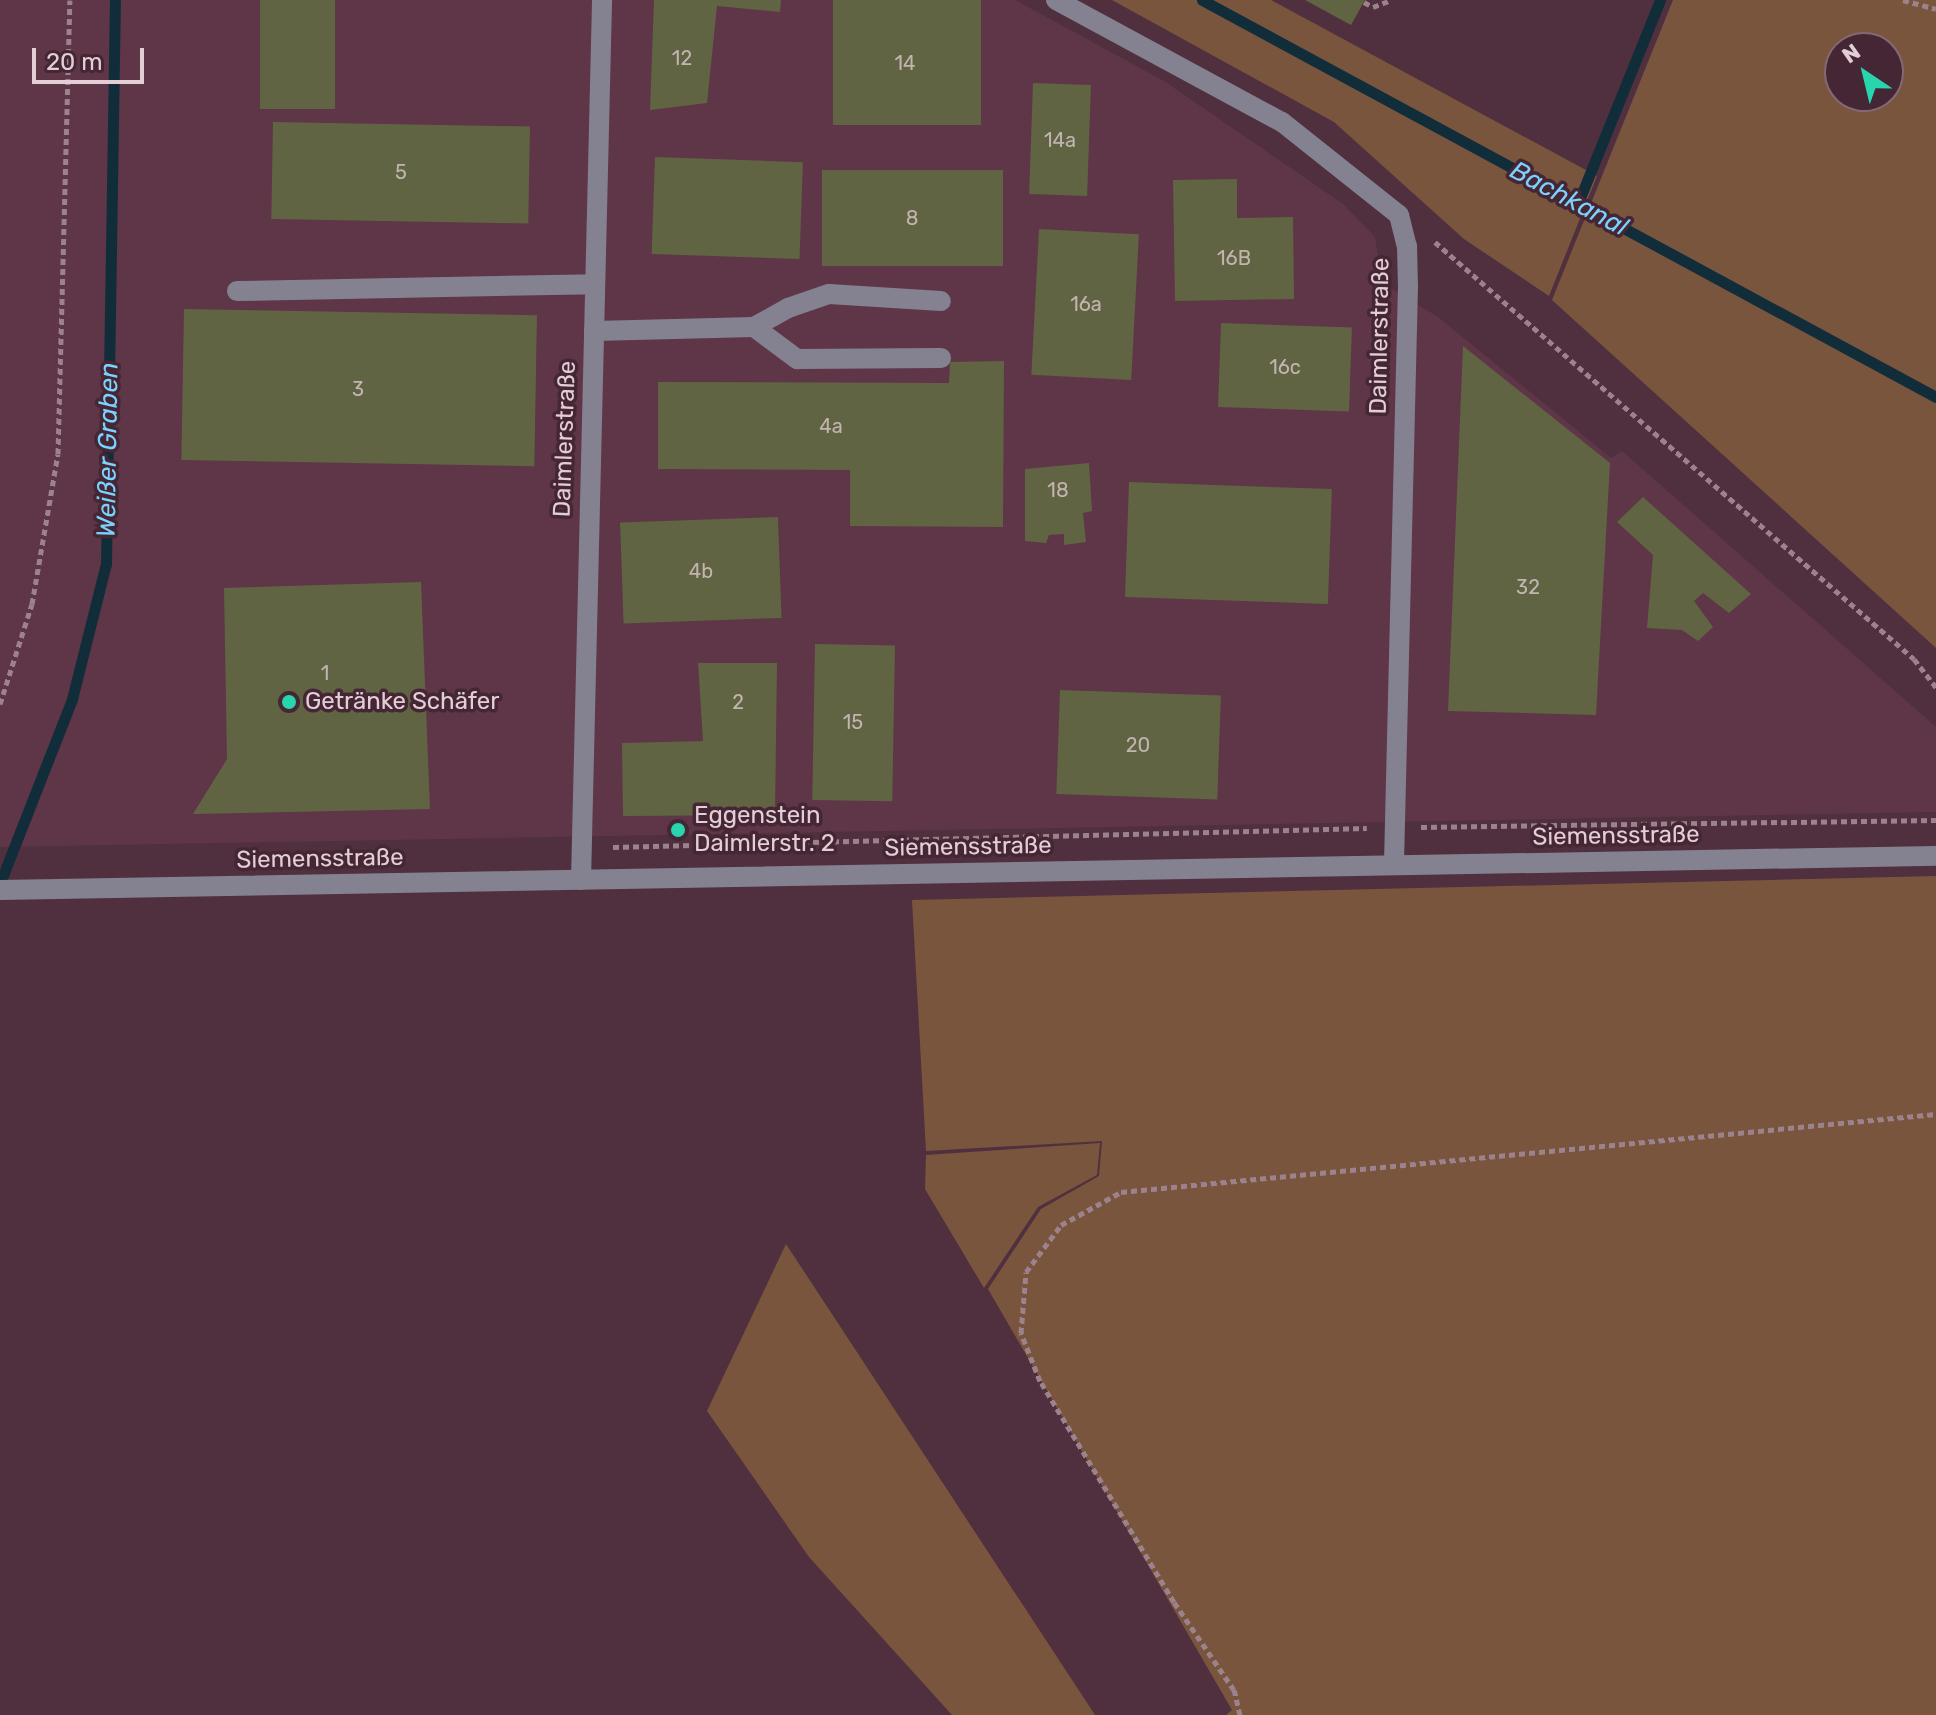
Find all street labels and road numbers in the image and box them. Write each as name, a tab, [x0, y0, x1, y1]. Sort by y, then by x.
street label: Daimlerstraße	[1364, 257, 1396, 415]
street label: Daimlerstraße	[548, 360, 582, 518]
street label: Siemensstraße	[1532, 820, 1700, 852]
street label: Siemensstraße	[884, 831, 1052, 863]
street label: Siemensstraße	[236, 843, 404, 875]

